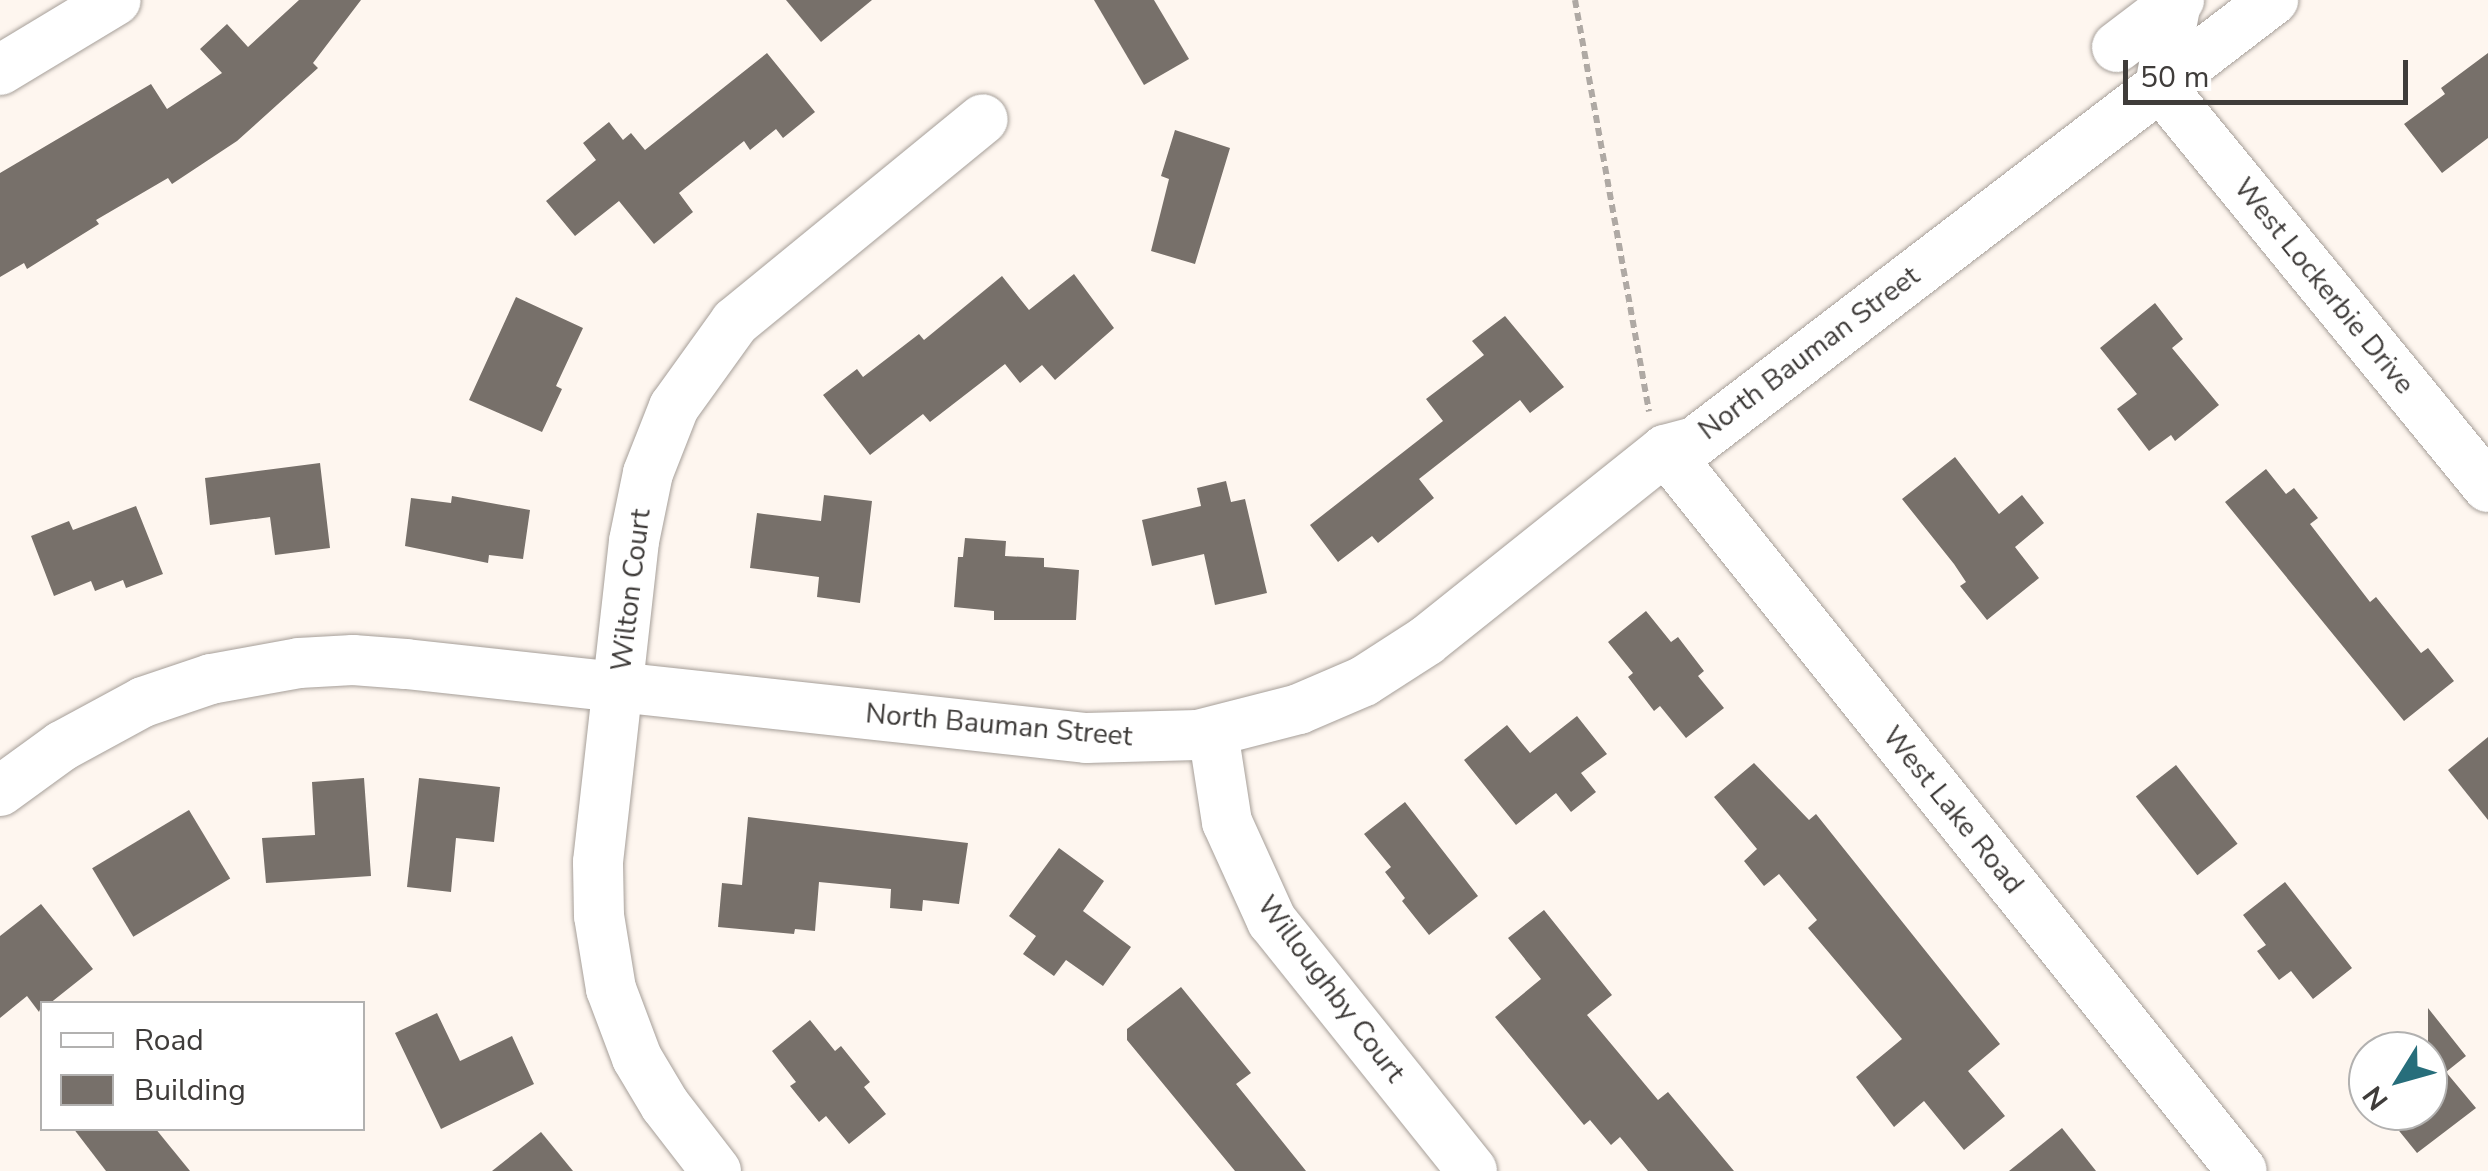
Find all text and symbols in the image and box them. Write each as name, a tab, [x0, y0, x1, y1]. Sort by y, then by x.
scale bar	[2128, 40, 2413, 102]
text: 50 m	[2140, 57, 2209, 98]
street label: West Lockerbie Drive	[2227, 171, 2421, 401]
street label: North Bauman Street	[1692, 259, 1926, 447]
street label: Wilton Court	[604, 507, 658, 673]
street label: North Bauman Street	[864, 697, 1134, 753]
street label: West Lake Road	[1875, 720, 2031, 900]
street label: Willoughby Court	[1250, 889, 1412, 1089]
legend	[40, 1001, 365, 1131]
text: Road	[134, 1020, 204, 1061]
north arrow	[2348, 1031, 2448, 1131]
text: Building	[134, 1070, 246, 1111]
text: N	[2354, 1078, 2397, 1118]

